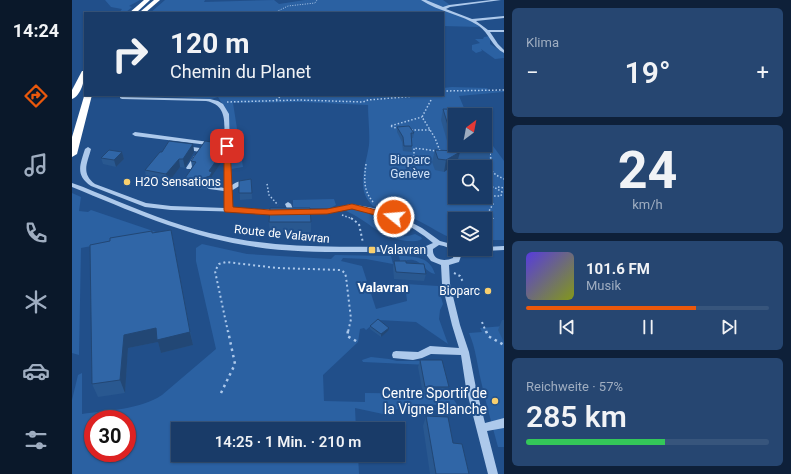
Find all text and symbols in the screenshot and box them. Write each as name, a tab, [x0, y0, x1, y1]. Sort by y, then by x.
text: 14:24	[13, 20, 59, 41]
text: 120 m	[170, 27, 249, 60]
icon: right	[104, 28, 156, 80]
text: Klima	[526, 35, 559, 50]
text: 19°	[625, 55, 670, 90]
text: −	[526, 60, 539, 85]
text: +	[757, 60, 769, 85]
text: Chemin du Planet	[170, 61, 311, 82]
icon: directions	[22, 82, 50, 110]
north arrow	[448, 108, 492, 152]
map controls	[448, 108, 492, 256]
pin	[210, 129, 244, 163]
icon: arrive	[216, 135, 238, 157]
text: 24	[618, 140, 677, 201]
icon: music	[22, 151, 50, 179]
park label: Bioparc Genève	[390, 153, 430, 181]
button: search	[448, 160, 492, 204]
place label: H2O Sensations	[135, 175, 221, 189]
marker: H2O Sensations	[122, 177, 132, 187]
position arrow	[373, 196, 415, 238]
text: km/h	[632, 197, 663, 212]
button: layers	[448, 212, 492, 256]
icon: phone	[22, 219, 50, 247]
street label: Route de Valavran	[233, 222, 331, 246]
place label: Valavran	[380, 243, 426, 257]
marker: Valavran	[367, 245, 377, 255]
text: 101.6 FM	[586, 260, 650, 278]
text: Musik	[586, 278, 621, 293]
district label: Valavran	[358, 280, 408, 295]
place label: Bioparc	[439, 284, 480, 298]
marker: Bioparc	[483, 286, 493, 296]
icon: climate	[22, 288, 50, 316]
icon: previous	[556, 316, 578, 338]
icon: pause	[637, 316, 659, 338]
icon: next	[718, 316, 740, 338]
icon: car	[22, 357, 50, 385]
text: Reichweite · 57%	[526, 379, 623, 394]
place label: Centre Sportif de la Vigne Blanche	[382, 385, 487, 417]
marker: Centre Sportif de la Vigne Blanche	[490, 396, 500, 406]
text: 285 km	[526, 399, 627, 434]
speed limit sign: 30	[84, 410, 136, 462]
icon: filters	[22, 426, 50, 454]
text: 14:25 · 1 Min. · 210 m	[215, 433, 361, 451]

